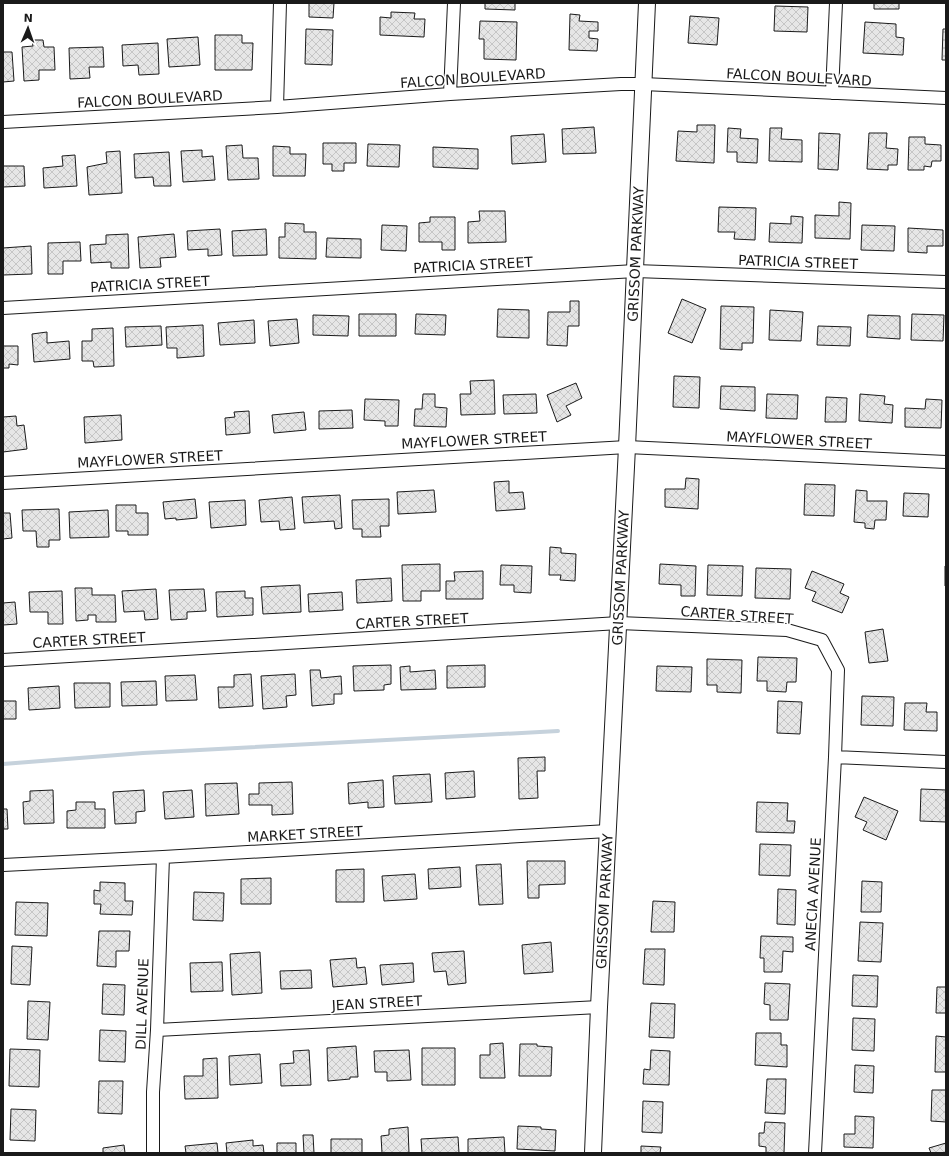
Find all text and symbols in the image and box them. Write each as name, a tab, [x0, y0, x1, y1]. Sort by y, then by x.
north arrow	[8, 8, 48, 48]
text: N	[23, 12, 33, 25]
street label: FALCON BOULEVARD	[400, 65, 546, 91]
street label: FALCON BOULEVARD	[726, 65, 872, 89]
street label: FALCON BOULEVARD	[77, 87, 223, 111]
street label: GRISSOM PARKWAY	[625, 185, 647, 322]
street label: PATRICIA STREET	[738, 252, 859, 272]
street label: PATRICIA STREET	[413, 254, 534, 276]
street label: PATRICIA STREET	[90, 273, 211, 295]
street label: MAYFLOWER STREET	[401, 428, 548, 452]
street label: MAYFLOWER STREET	[726, 428, 873, 452]
street label: MAYFLOWER STREET	[77, 447, 224, 471]
street label: GRISSOM PARKWAY	[609, 509, 632, 646]
street label: CARTER STREET	[680, 603, 794, 627]
street label: CARTER STREET	[355, 610, 469, 632]
street label: CARTER STREET	[32, 629, 146, 651]
street label: MARKET STREET	[247, 823, 364, 845]
street label: GRISSOM PARKWAY	[593, 833, 616, 969]
street label: ANECIA AVENUE	[802, 837, 824, 951]
street label: DILL AVENUE	[132, 958, 152, 1050]
street label: JEAN STREET	[330, 993, 423, 1013]

